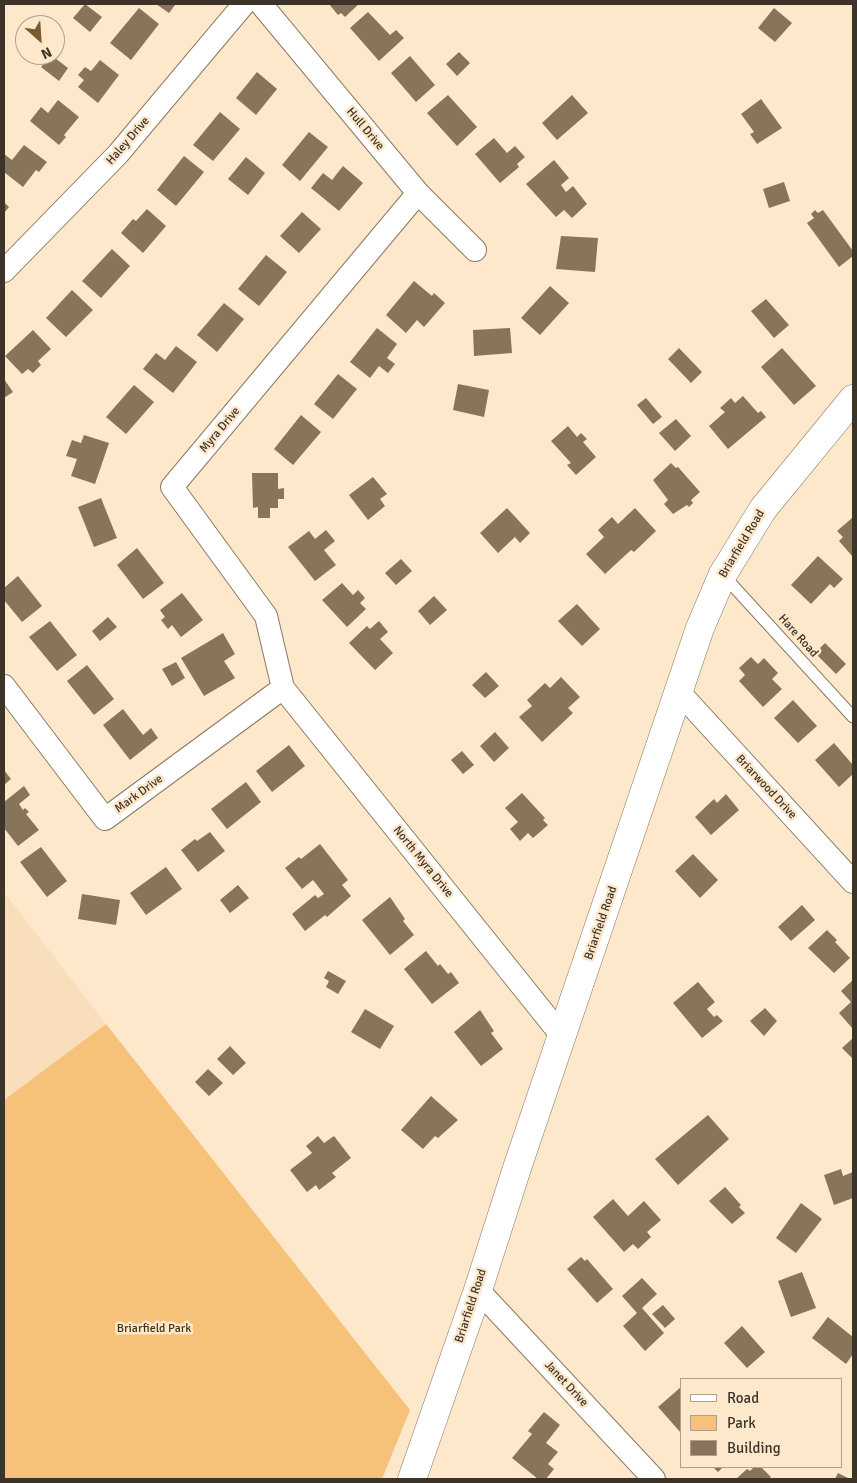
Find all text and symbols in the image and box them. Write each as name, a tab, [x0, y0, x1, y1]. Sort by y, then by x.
north arrow	[15, 15, 65, 65]
text: N	[38, 43, 54, 63]
street label: Hull Drive	[343, 105, 387, 153]
street label: Haley Drive	[103, 114, 153, 168]
street label: Myra Drive	[197, 404, 243, 456]
street label: Briarfield Road	[716, 507, 768, 581]
street label: Hare Road	[775, 612, 821, 660]
street label: Briarwood Drive	[733, 752, 799, 822]
street label: Mark Drive	[112, 772, 166, 816]
street label: North Myra Drive	[390, 823, 456, 901]
street label: Briarfield Road	[582, 884, 620, 962]
street label: Briarfield Road	[452, 1267, 490, 1345]
park label: Briarfield Park	[117, 1322, 191, 1336]
street label: Janet Drive	[541, 1358, 591, 1410]
legend	[680, 1378, 842, 1468]
text: Road	[727, 1389, 759, 1407]
text: Park	[727, 1414, 756, 1432]
text: Building	[727, 1439, 781, 1457]

